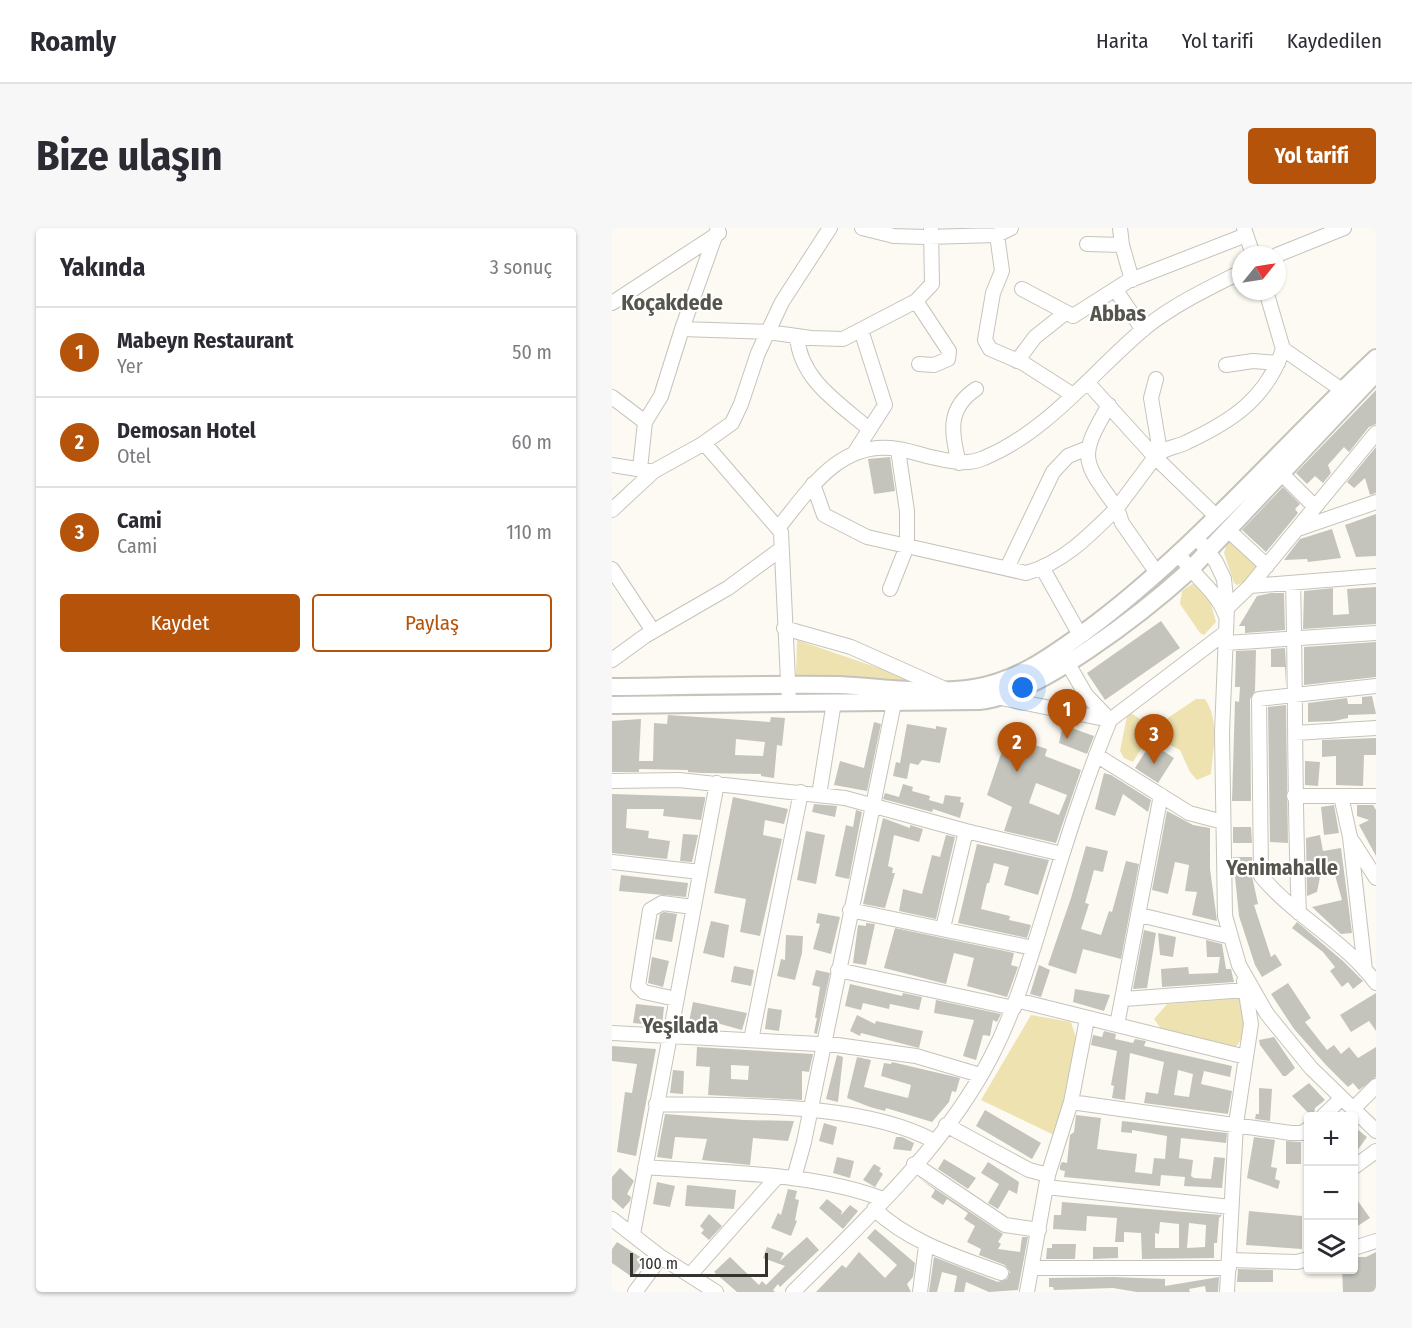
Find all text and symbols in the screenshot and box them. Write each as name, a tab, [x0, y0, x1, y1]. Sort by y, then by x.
text: Roamly	[30, 25, 116, 58]
text: Harita	[1096, 28, 1149, 54]
text: Yol tarifi	[1182, 28, 1254, 54]
text: Kaydedilen	[1287, 28, 1382, 54]
button: Yol tarifi	[1248, 128, 1376, 184]
text: Bize ulaşın	[36, 131, 223, 181]
north arrow	[1232, 246, 1286, 300]
text: Yakında	[60, 252, 145, 283]
text: 3 sonuç	[490, 255, 552, 279]
district label: Koçakdede	[621, 289, 723, 316]
district label: Abbas	[1089, 300, 1146, 327]
text: Mabeyn Restaurant	[117, 327, 294, 354]
text: 1	[75, 340, 84, 364]
text: 50 m	[512, 340, 552, 364]
text: Yer	[117, 354, 143, 378]
text: Demosan Hotel	[117, 417, 256, 444]
text: 2	[75, 430, 84, 454]
text: 60 m	[512, 430, 552, 454]
text: Otel	[117, 444, 151, 468]
text: Cami	[117, 507, 162, 534]
text: 3	[75, 520, 84, 544]
text: 110 m	[506, 520, 552, 544]
text: Cami	[117, 534, 157, 558]
button: Kaydet	[60, 594, 300, 652]
button: Paylaş	[312, 594, 552, 652]
your location	[1008, 673, 1037, 702]
pin: 1	[1048, 690, 1086, 739]
pin: 3	[1134, 714, 1174, 764]
pin: 2	[998, 722, 1036, 772]
district label: Yenimahalle	[1225, 854, 1338, 881]
district label: Yeşilada	[641, 1012, 718, 1039]
map controls	[1304, 1112, 1358, 1274]
button: +	[1304, 1112, 1358, 1166]
button: −	[1304, 1166, 1358, 1220]
button: layers	[1304, 1220, 1358, 1274]
scale bar	[630, 1250, 768, 1278]
text: 100 m	[639, 1254, 678, 1273]

